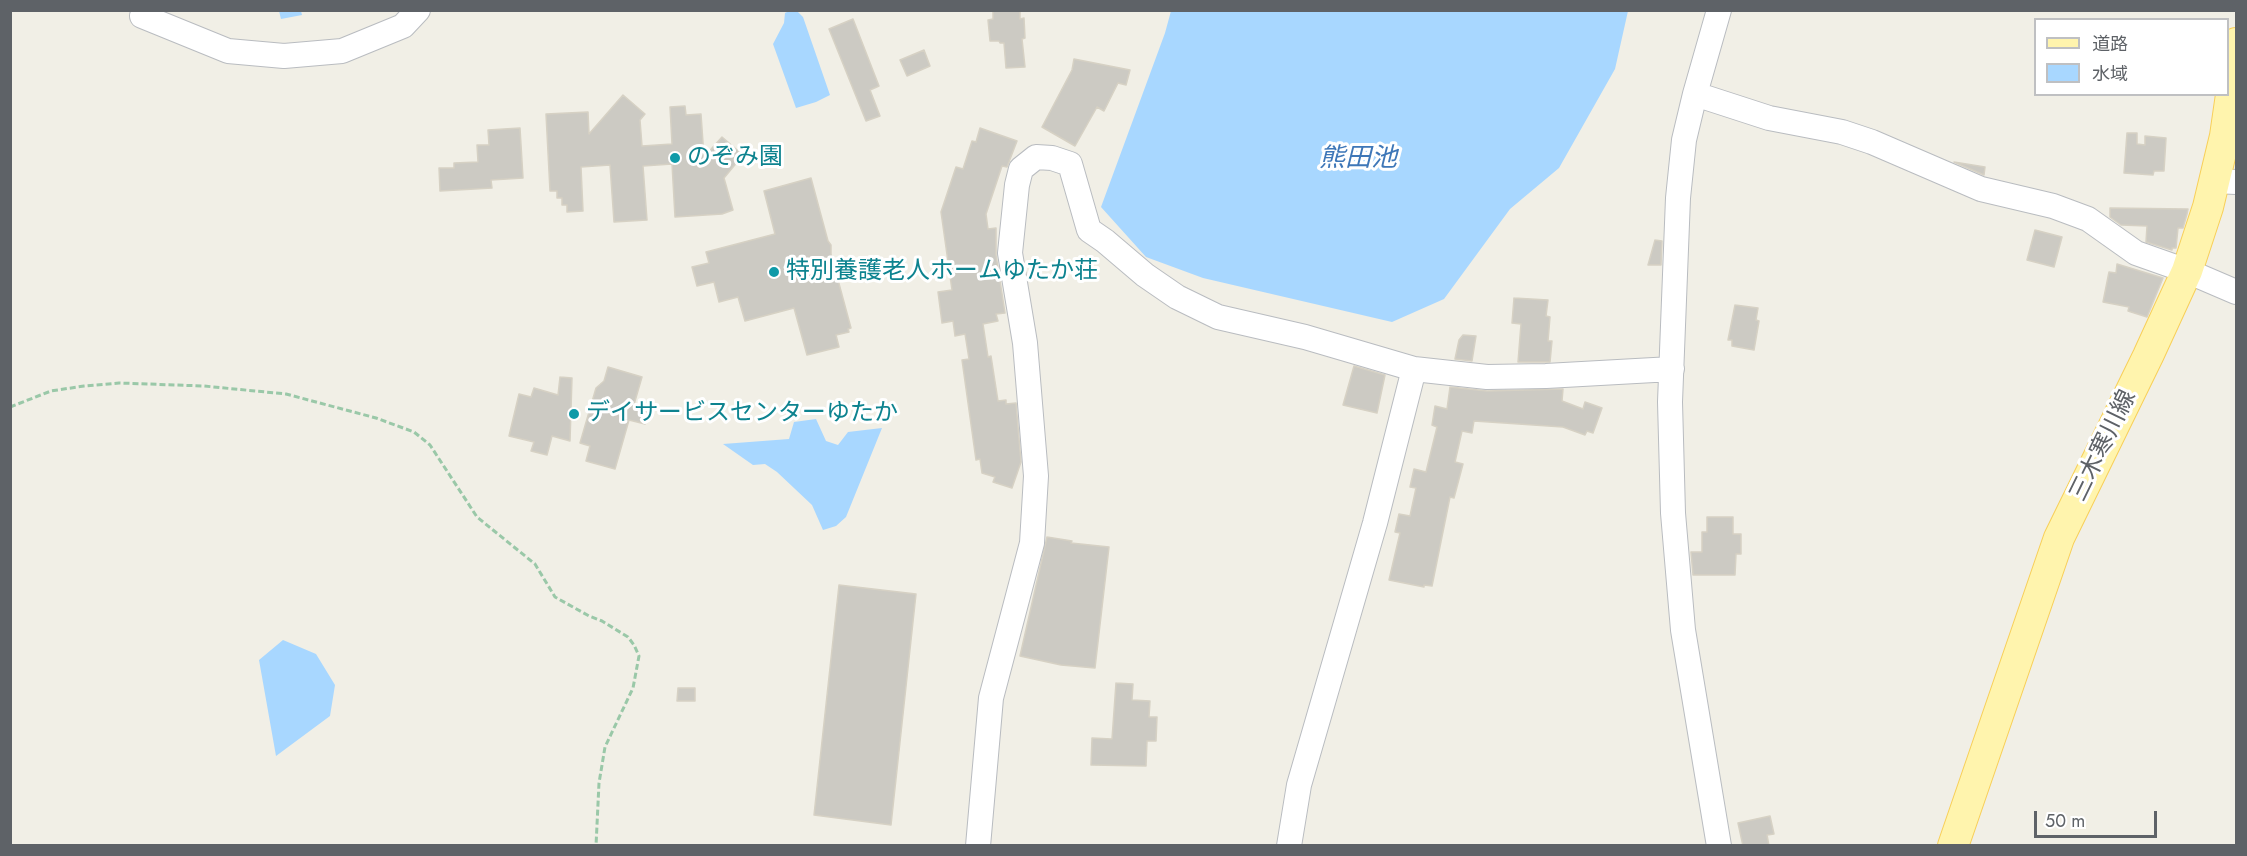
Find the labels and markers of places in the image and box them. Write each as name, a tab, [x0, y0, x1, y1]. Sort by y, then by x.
place label: のぞみ園	[687, 144, 783, 172]
marker: のぞみ園	[668, 151, 682, 165]
place label: 特別養護老人ホームゆたか荘	[786, 258, 1098, 286]
marker: 特別養護老人ホームゆたか荘	[767, 265, 781, 279]
place label: デイサービスセンターゆたか	[586, 400, 898, 428]
marker: デイサービスセンターゆたか	[567, 407, 581, 421]

